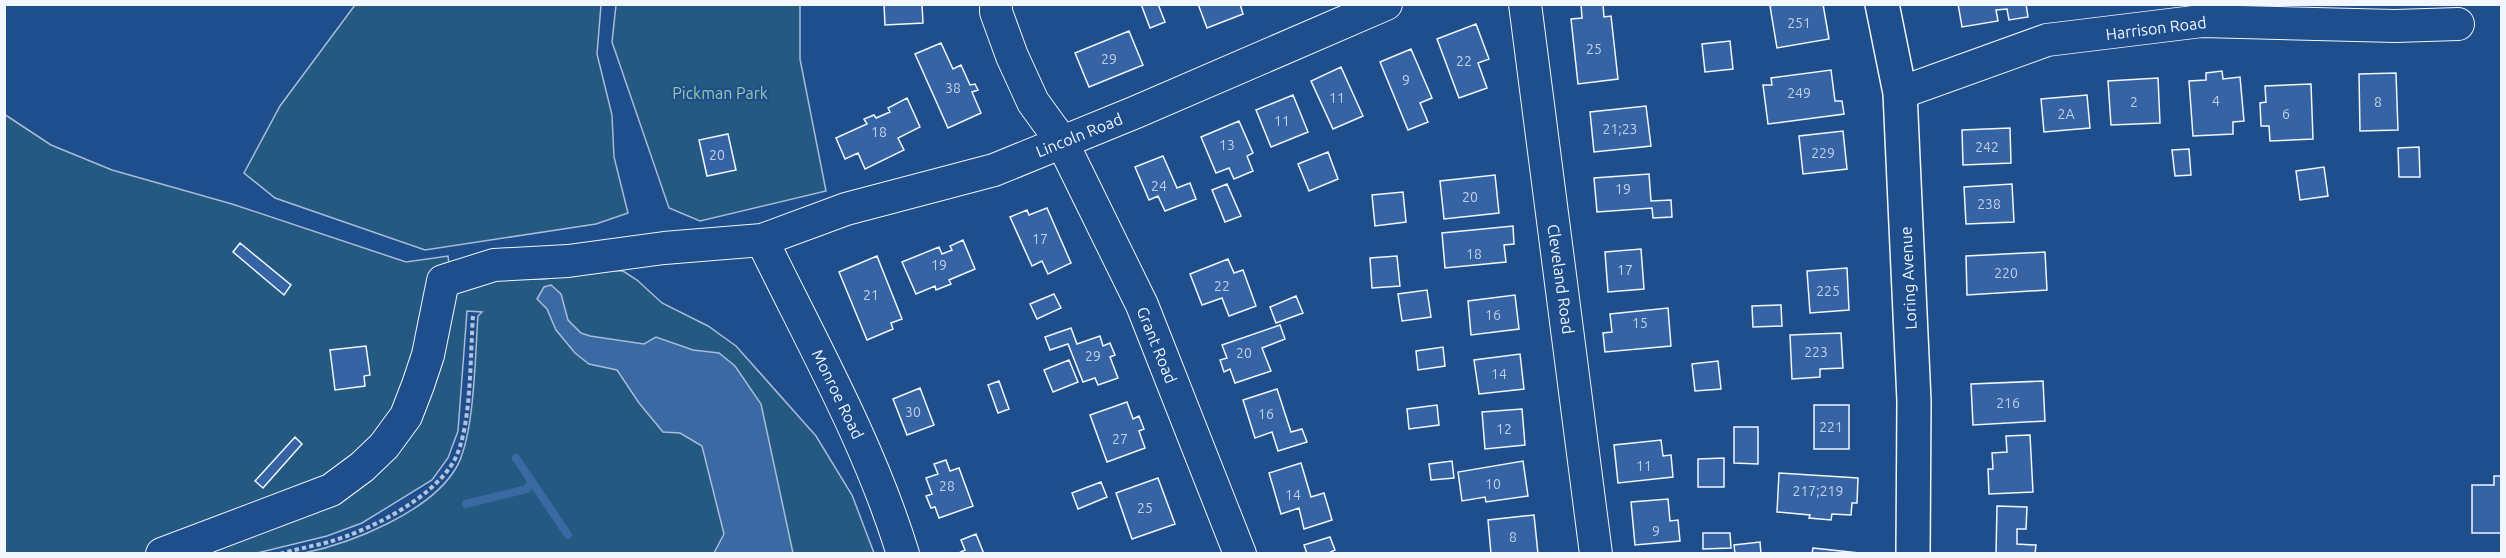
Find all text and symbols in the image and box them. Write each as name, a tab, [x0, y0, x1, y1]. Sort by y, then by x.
street label: Harrison Road	[2105, 13, 2207, 43]
house number: 251	[1787, 15, 1811, 31]
house number: 25	[1586, 41, 1602, 57]
house number: 29	[1101, 51, 1117, 67]
house number: 22	[1456, 53, 1472, 69]
house number: 9	[1402, 72, 1410, 88]
house number: 38	[945, 80, 961, 96]
park label: Pickman Park	[672, 84, 768, 102]
house number: 249	[1787, 85, 1811, 101]
house number: 11	[1329, 90, 1345, 106]
house number: 4	[2212, 93, 2220, 109]
house number: 2	[2130, 94, 2138, 110]
house number: 8	[2374, 94, 2382, 110]
house number: 2A	[2058, 106, 2075, 122]
house number: 6	[2282, 106, 2290, 122]
street label: Lincoln Road	[1033, 109, 1125, 161]
house number: 11	[1274, 113, 1290, 129]
house number: 21;23	[1602, 121, 1638, 137]
house number: 18	[871, 124, 887, 140]
house number: 13	[1219, 137, 1235, 153]
house number: 242	[1975, 139, 1999, 155]
house number: 229	[1811, 145, 1835, 161]
house number: 20	[709, 147, 725, 163]
house number: 24	[1151, 178, 1167, 194]
house number: 19	[1615, 181, 1631, 197]
house number: 20	[1462, 189, 1478, 205]
house number: 238	[1977, 196, 2001, 212]
street label: Cleveland Road	[1544, 223, 1578, 335]
street label: Loring Avenue	[1896, 226, 1920, 330]
house number: 17	[1032, 231, 1048, 247]
house number: 18	[1466, 246, 1482, 262]
house number: 19	[931, 257, 947, 273]
house number: 17	[1617, 262, 1633, 278]
house number: 220	[1994, 265, 2018, 281]
house number: 22	[1214, 278, 1230, 294]
house number: 225	[1816, 283, 1840, 299]
house number: 21	[863, 287, 879, 303]
street label: Grant Road	[1134, 304, 1180, 386]
house number: 16	[1485, 307, 1501, 323]
house number: 15	[1632, 315, 1648, 331]
house number: 223	[1804, 344, 1828, 360]
house number: 20	[1236, 345, 1252, 361]
street label: Monroe Road	[809, 346, 867, 442]
house number: 29	[1085, 348, 1101, 364]
house number: 14	[1491, 366, 1507, 382]
house number: 216	[1996, 395, 2020, 411]
house number: 30	[905, 404, 921, 420]
house number: 16	[1258, 406, 1274, 422]
house number: 221	[1819, 419, 1843, 435]
house number: 12	[1496, 421, 1512, 437]
house number: 27	[1112, 431, 1128, 447]
house number: 11	[1636, 458, 1652, 474]
house number: 10	[1485, 476, 1501, 492]
house number: 28	[939, 478, 955, 494]
house number: 217;219	[1793, 483, 1843, 499]
house number: 14	[1285, 487, 1301, 503]
house number: 25	[1137, 500, 1153, 516]
house number: 9	[1652, 523, 1660, 539]
house number: 8	[1509, 529, 1517, 545]

